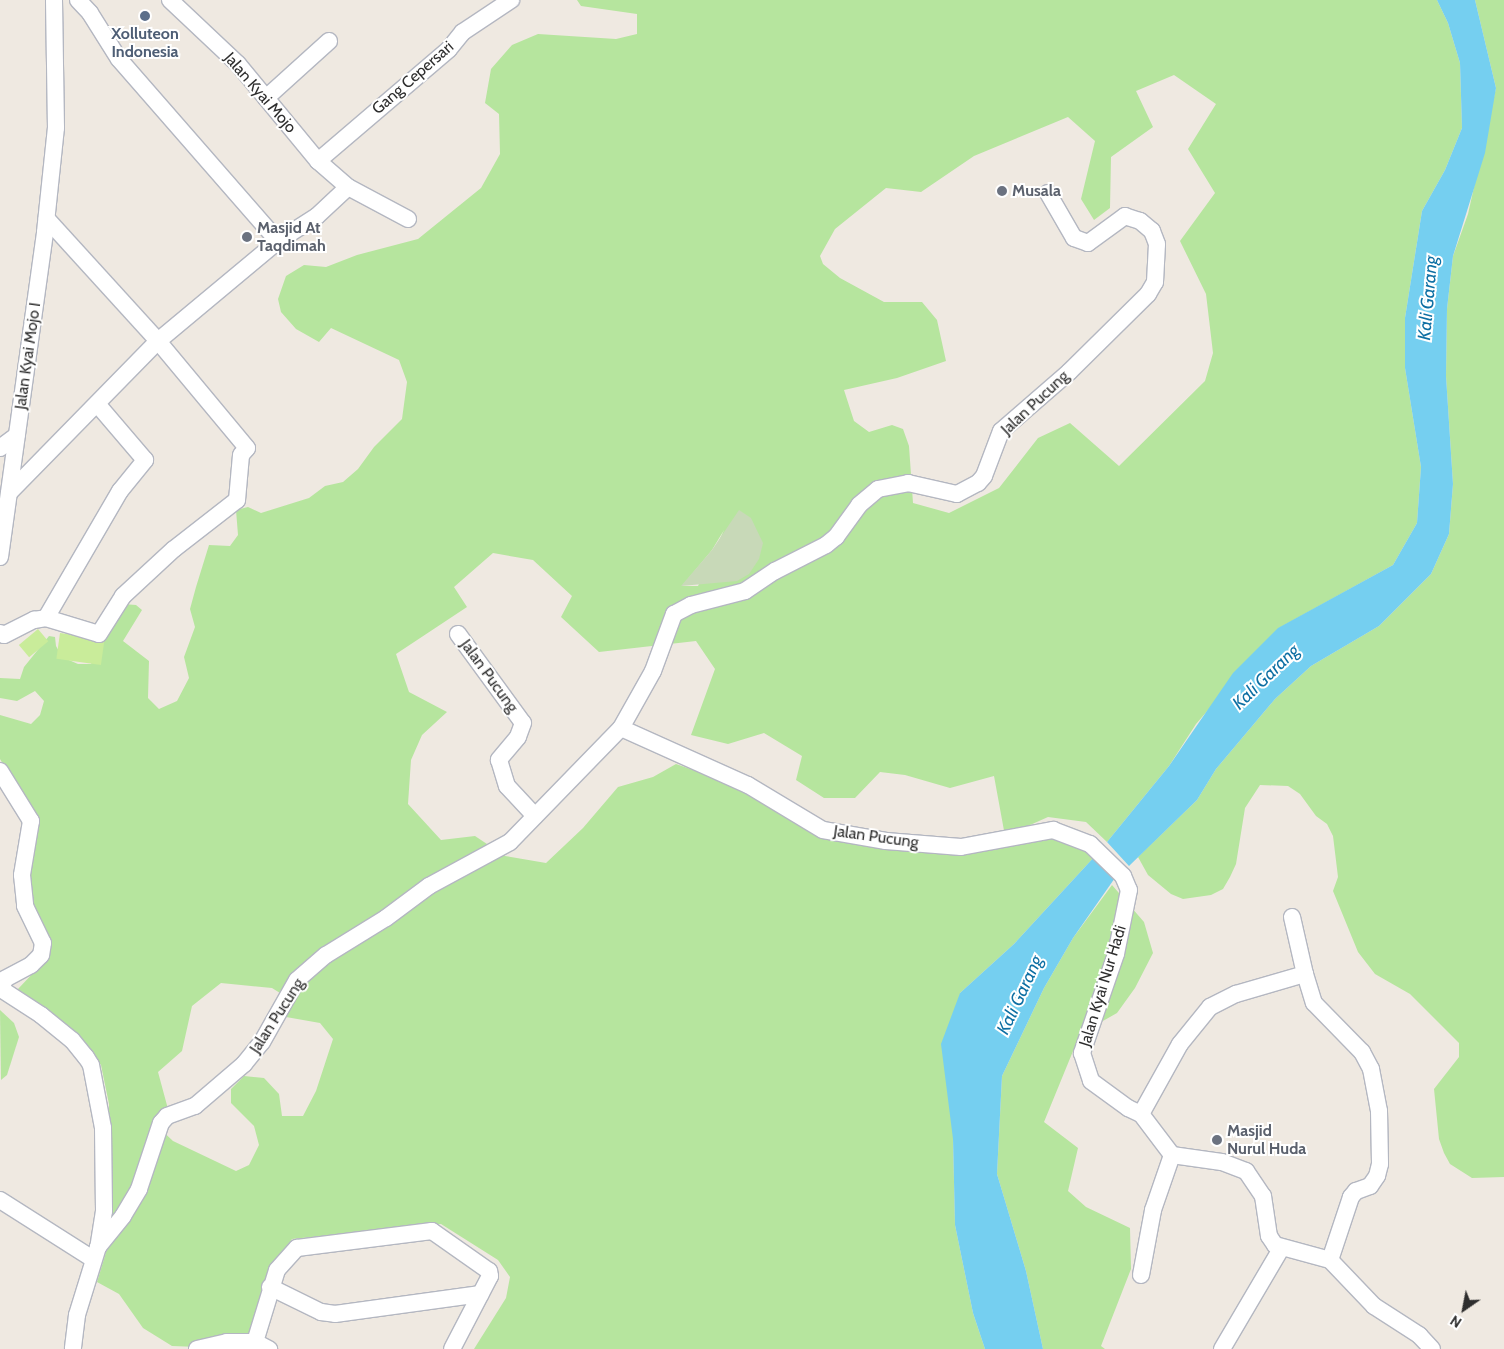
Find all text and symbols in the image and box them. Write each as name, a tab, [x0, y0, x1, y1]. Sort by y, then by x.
marker: Xolluteon Indonesia	[139, 10, 151, 22]
place label: Xolluteon Indonesia	[111, 24, 179, 62]
street label: Gang Cepersari	[368, 37, 458, 119]
street label: Jalan Kyai Mojo	[220, 49, 300, 137]
place label: Musala	[1012, 181, 1061, 201]
marker: Musala	[996, 185, 1008, 197]
place label: Masjid At Taqdimah	[257, 218, 326, 256]
marker: Masjid At Taqdimah	[241, 231, 253, 243]
water label: Kali Garang	[1414, 255, 1442, 341]
street label: Jalan Kyai Mojo I	[11, 301, 45, 411]
street label: Jalan Pucung	[997, 367, 1073, 439]
street label: Jalan Pucung	[456, 636, 522, 716]
water label: Kali Garang	[1228, 640, 1304, 714]
street label: Jalan Pucung	[832, 822, 920, 852]
street label: Jalan Kyai Nur Hadi	[1075, 923, 1131, 1049]
water label: Kali Garang	[992, 952, 1048, 1038]
street label: Jalan Pucung	[246, 975, 308, 1057]
place label: Masjid Nurul Huda	[1227, 1121, 1306, 1159]
marker: Masjid Nurul Huda	[1211, 1134, 1223, 1146]
north arrow	[1439, 1284, 1489, 1334]
text: N	[1447, 1311, 1465, 1332]

